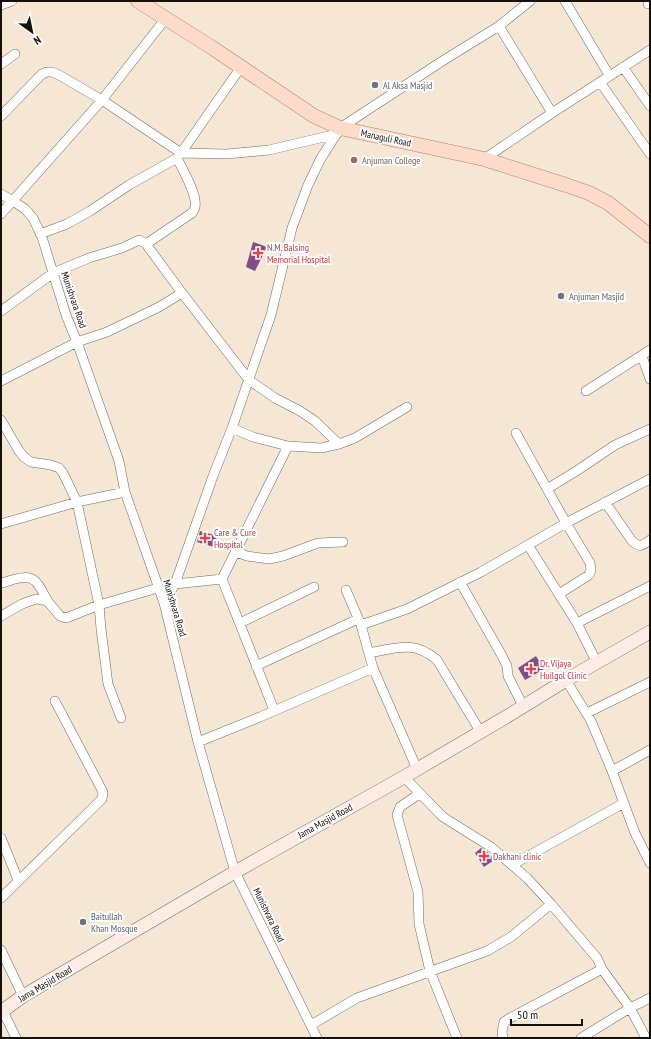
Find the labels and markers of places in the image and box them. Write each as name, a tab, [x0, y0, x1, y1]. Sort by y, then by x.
place label: Al Aksa Masjid	[383, 79, 432, 92]
marker: Al Aksa Masjid	[370, 80, 380, 90]
place label: Anjuman College	[362, 154, 420, 167]
marker: Anjuman College	[349, 155, 359, 165]
place label: N.M. Balsing Memorial Hospital	[267, 241, 331, 266]
marker: N.M. Balsing Memorial Hospital	[252, 247, 264, 259]
place label: Anjuman Masjid	[569, 290, 624, 303]
marker: Anjuman Masjid	[556, 291, 566, 301]
place label: Care & Cure Hospital	[214, 526, 256, 551]
marker: Care & Cure Hospital	[199, 532, 211, 544]
place label: Dr. Vijaya Huilgol Clinic	[540, 657, 587, 682]
marker: Dr. Vijaya Huilgol Clinic	[525, 663, 537, 675]
marker: Dakhani clinic	[478, 850, 490, 862]
place label: Dakhani clinic	[493, 850, 542, 863]
place label: Baitullah Khan Mosque	[91, 910, 138, 935]
marker: Baitullah Khan Mosque	[78, 917, 88, 927]

